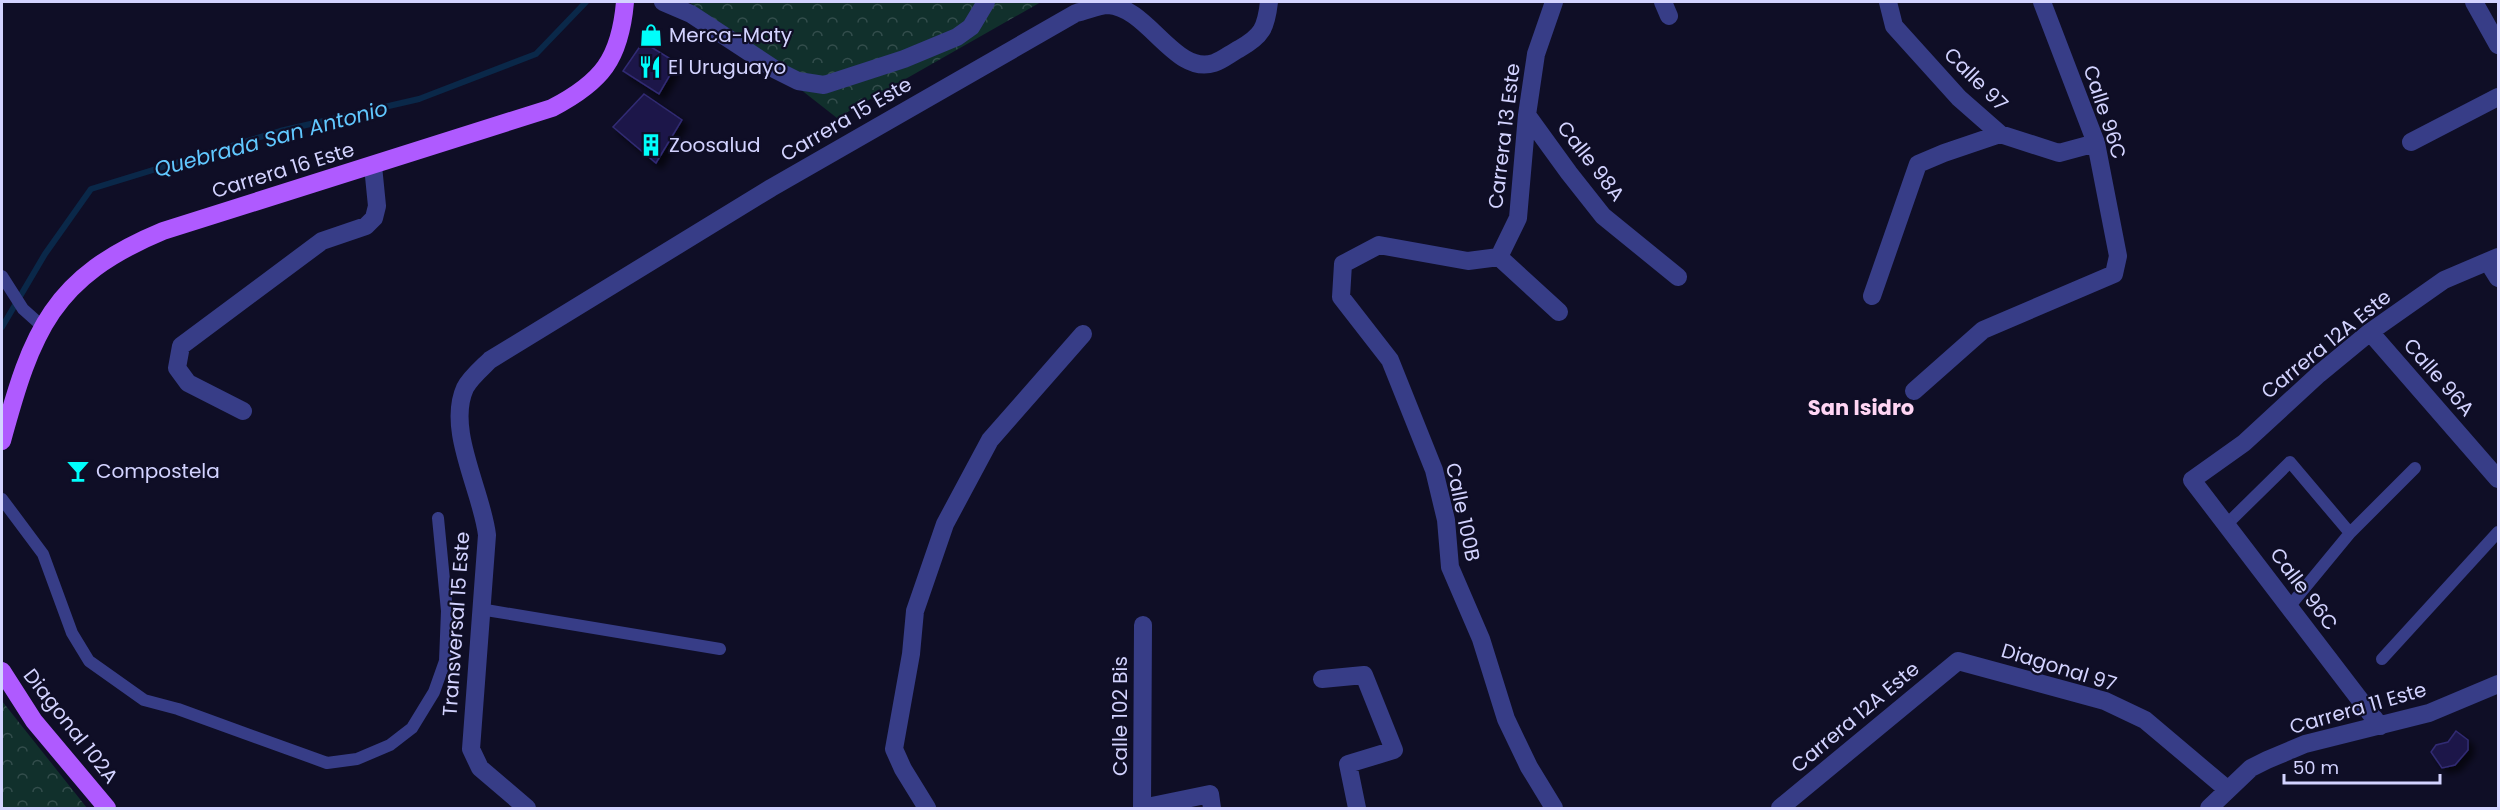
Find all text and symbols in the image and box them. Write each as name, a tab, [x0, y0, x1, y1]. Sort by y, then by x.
place label: Merca-Maty	[669, 21, 792, 49]
shop icon: Merca-Maty	[638, 22, 664, 48]
street label: Calle 97	[1938, 41, 2014, 117]
place label: El Uruguayo	[668, 53, 786, 81]
restaurant icon: El Uruguayo	[637, 54, 663, 80]
street label: Calle 96C	[2077, 61, 2133, 163]
street label: Carrera 13 Este	[1481, 62, 1527, 210]
street label: Carrera 15 Este	[775, 70, 917, 168]
water label: Quebrada San Antonio	[151, 93, 391, 184]
street label: Calle 98A	[1551, 115, 1631, 207]
place label: Zoosalud	[669, 131, 761, 159]
building icon: Zoosalud	[638, 132, 664, 158]
street label: Carrera 16 Este	[208, 135, 358, 205]
street label: Carrera 12A Este	[2255, 283, 2397, 405]
street label: Calle 96A	[2397, 332, 2481, 422]
district label: San Isidro	[1808, 393, 1914, 422]
place label: Compostela	[96, 457, 220, 485]
bar icon: Compostela	[65, 458, 91, 484]
street label: Calle 100B	[1439, 460, 1487, 564]
street label: Transversal 15 Este	[436, 531, 476, 717]
street label: Calle 96C	[2264, 542, 2344, 636]
street label: Diagonal 97	[1998, 636, 2120, 698]
street label: Carrera 12A Este	[1785, 655, 1925, 779]
street label: Calle 102 Bis	[1106, 656, 1134, 776]
street label: Diagonal 102A	[17, 662, 125, 790]
street label: Carrera 11 Este	[2286, 675, 2430, 741]
scale bar	[2284, 747, 2440, 785]
text: 50 m	[2293, 755, 2339, 780]

